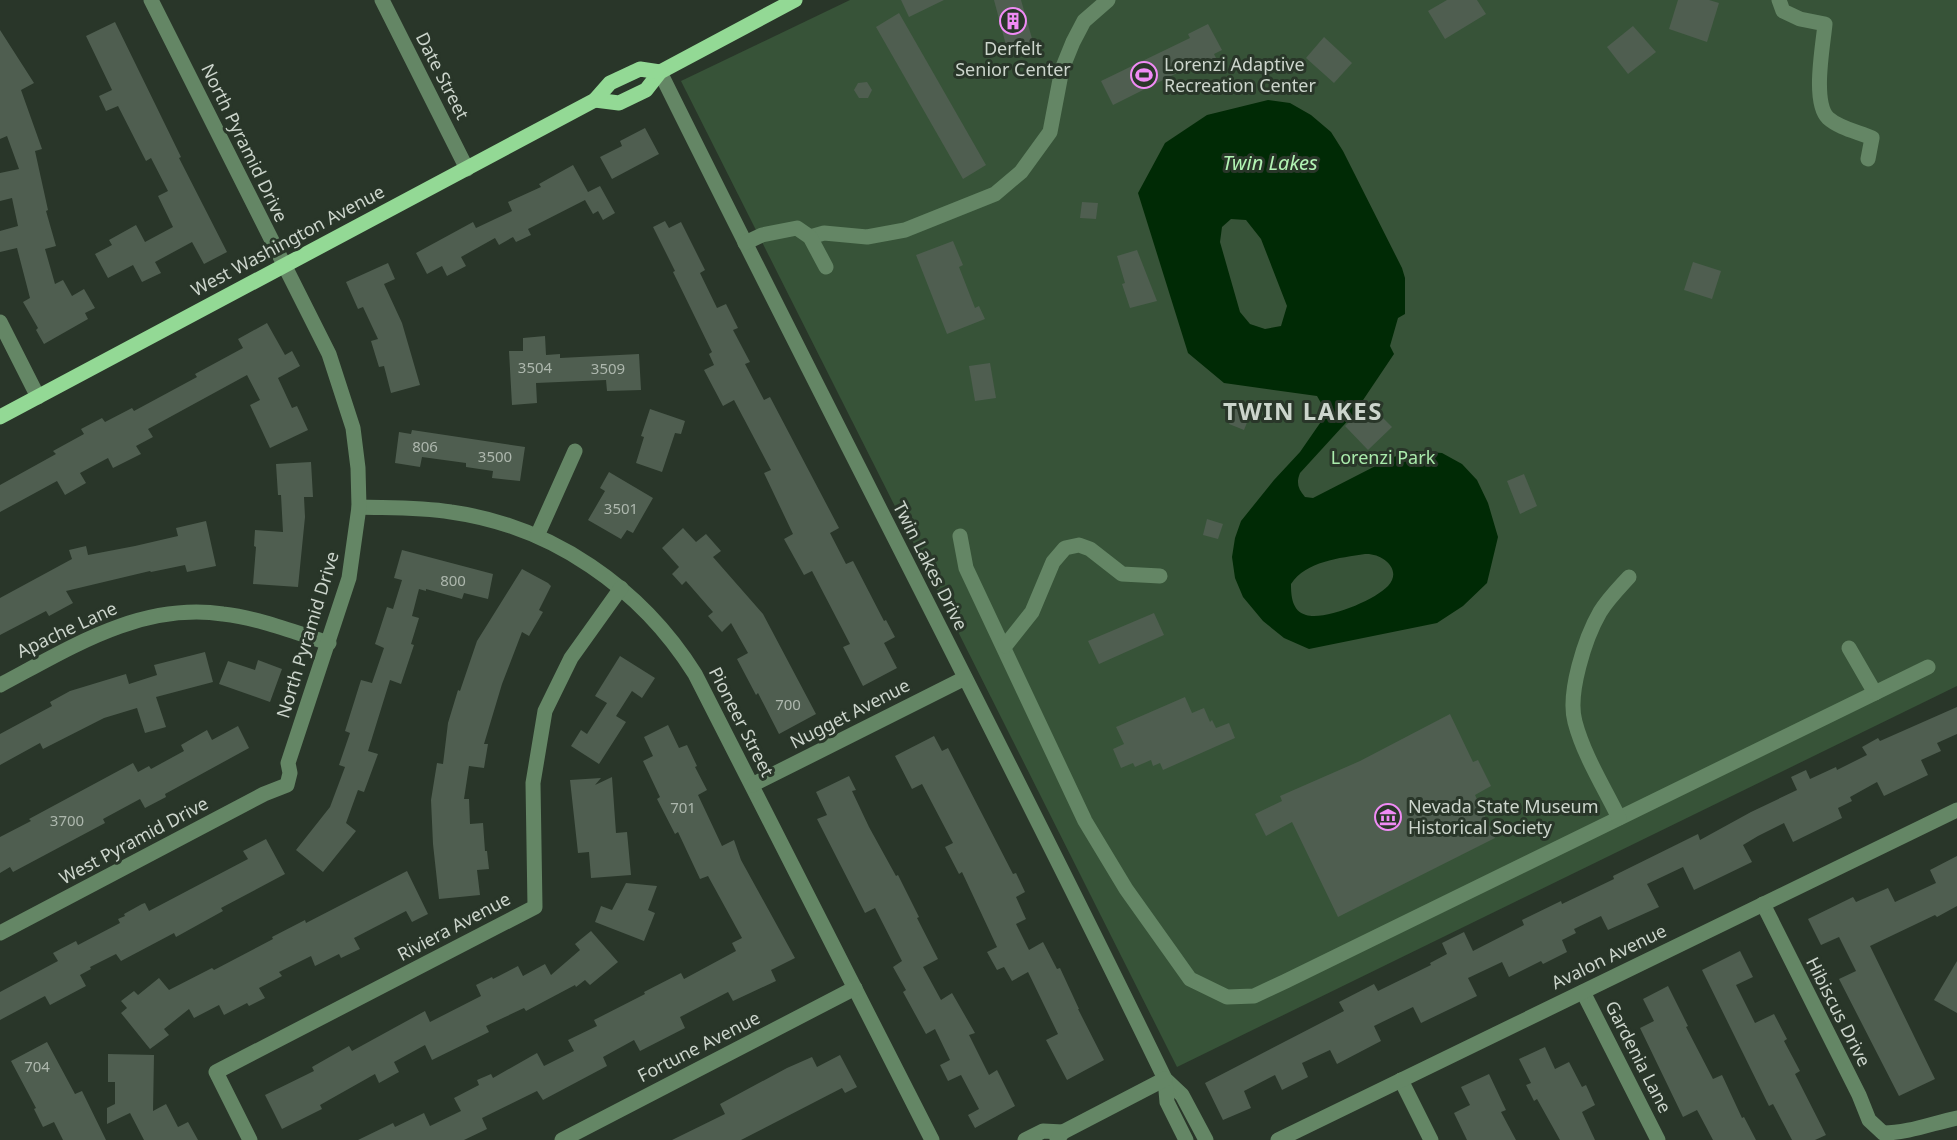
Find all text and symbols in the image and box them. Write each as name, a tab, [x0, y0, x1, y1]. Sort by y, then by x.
building icon: Derfelt Senior Center	[998, 6, 1028, 36]
street label: Date Street	[411, 28, 475, 124]
place label: Derfelt Senior Center	[955, 36, 1071, 81]
place label: Lorenzi Adaptive Recreation Center	[1164, 52, 1316, 97]
street label: North Pyramid Drive	[196, 59, 294, 226]
sports icon: Lorenzi Adaptive Recreation Center	[1129, 60, 1159, 90]
water label: Twin Lakes	[1222, 149, 1318, 176]
street label: West Washington Avenue	[187, 179, 388, 301]
house number: 3504	[518, 357, 553, 377]
house number: 3509	[591, 358, 625, 378]
district label: TWIN LAKES	[1223, 394, 1383, 427]
house number: 806	[412, 436, 438, 456]
park label: Lorenzi Park	[1331, 445, 1436, 469]
house number: 3500	[478, 446, 512, 466]
street label: Twin Lakes Drive	[888, 497, 974, 634]
house number: 3501	[604, 498, 638, 518]
street label: North Pyramid Drive	[270, 548, 344, 721]
house number: 800	[440, 570, 466, 590]
street label: Apache Lane	[13, 595, 121, 663]
street label: Pioneer Street	[704, 663, 780, 781]
street label: Nugget Avenue	[786, 673, 914, 754]
house number: 700	[775, 694, 801, 714]
street label: West Pyramid Drive	[55, 791, 212, 890]
place label: Nevada State Museum Historical Society	[1408, 794, 1599, 839]
house number: 701	[670, 797, 696, 817]
museum icon: Nevada State Museum Historical Society	[1373, 802, 1403, 832]
house number: 3700	[50, 810, 84, 830]
street label: Riviera Avenue	[393, 886, 514, 966]
street label: Avalon Avenue	[1547, 918, 1670, 994]
street label: Hibiscus Drive	[1801, 953, 1877, 1070]
street label: Gardenia Lane	[1600, 996, 1677, 1117]
street label: Fortune Avenue	[633, 1005, 764, 1087]
house number: 704	[24, 1056, 50, 1076]

